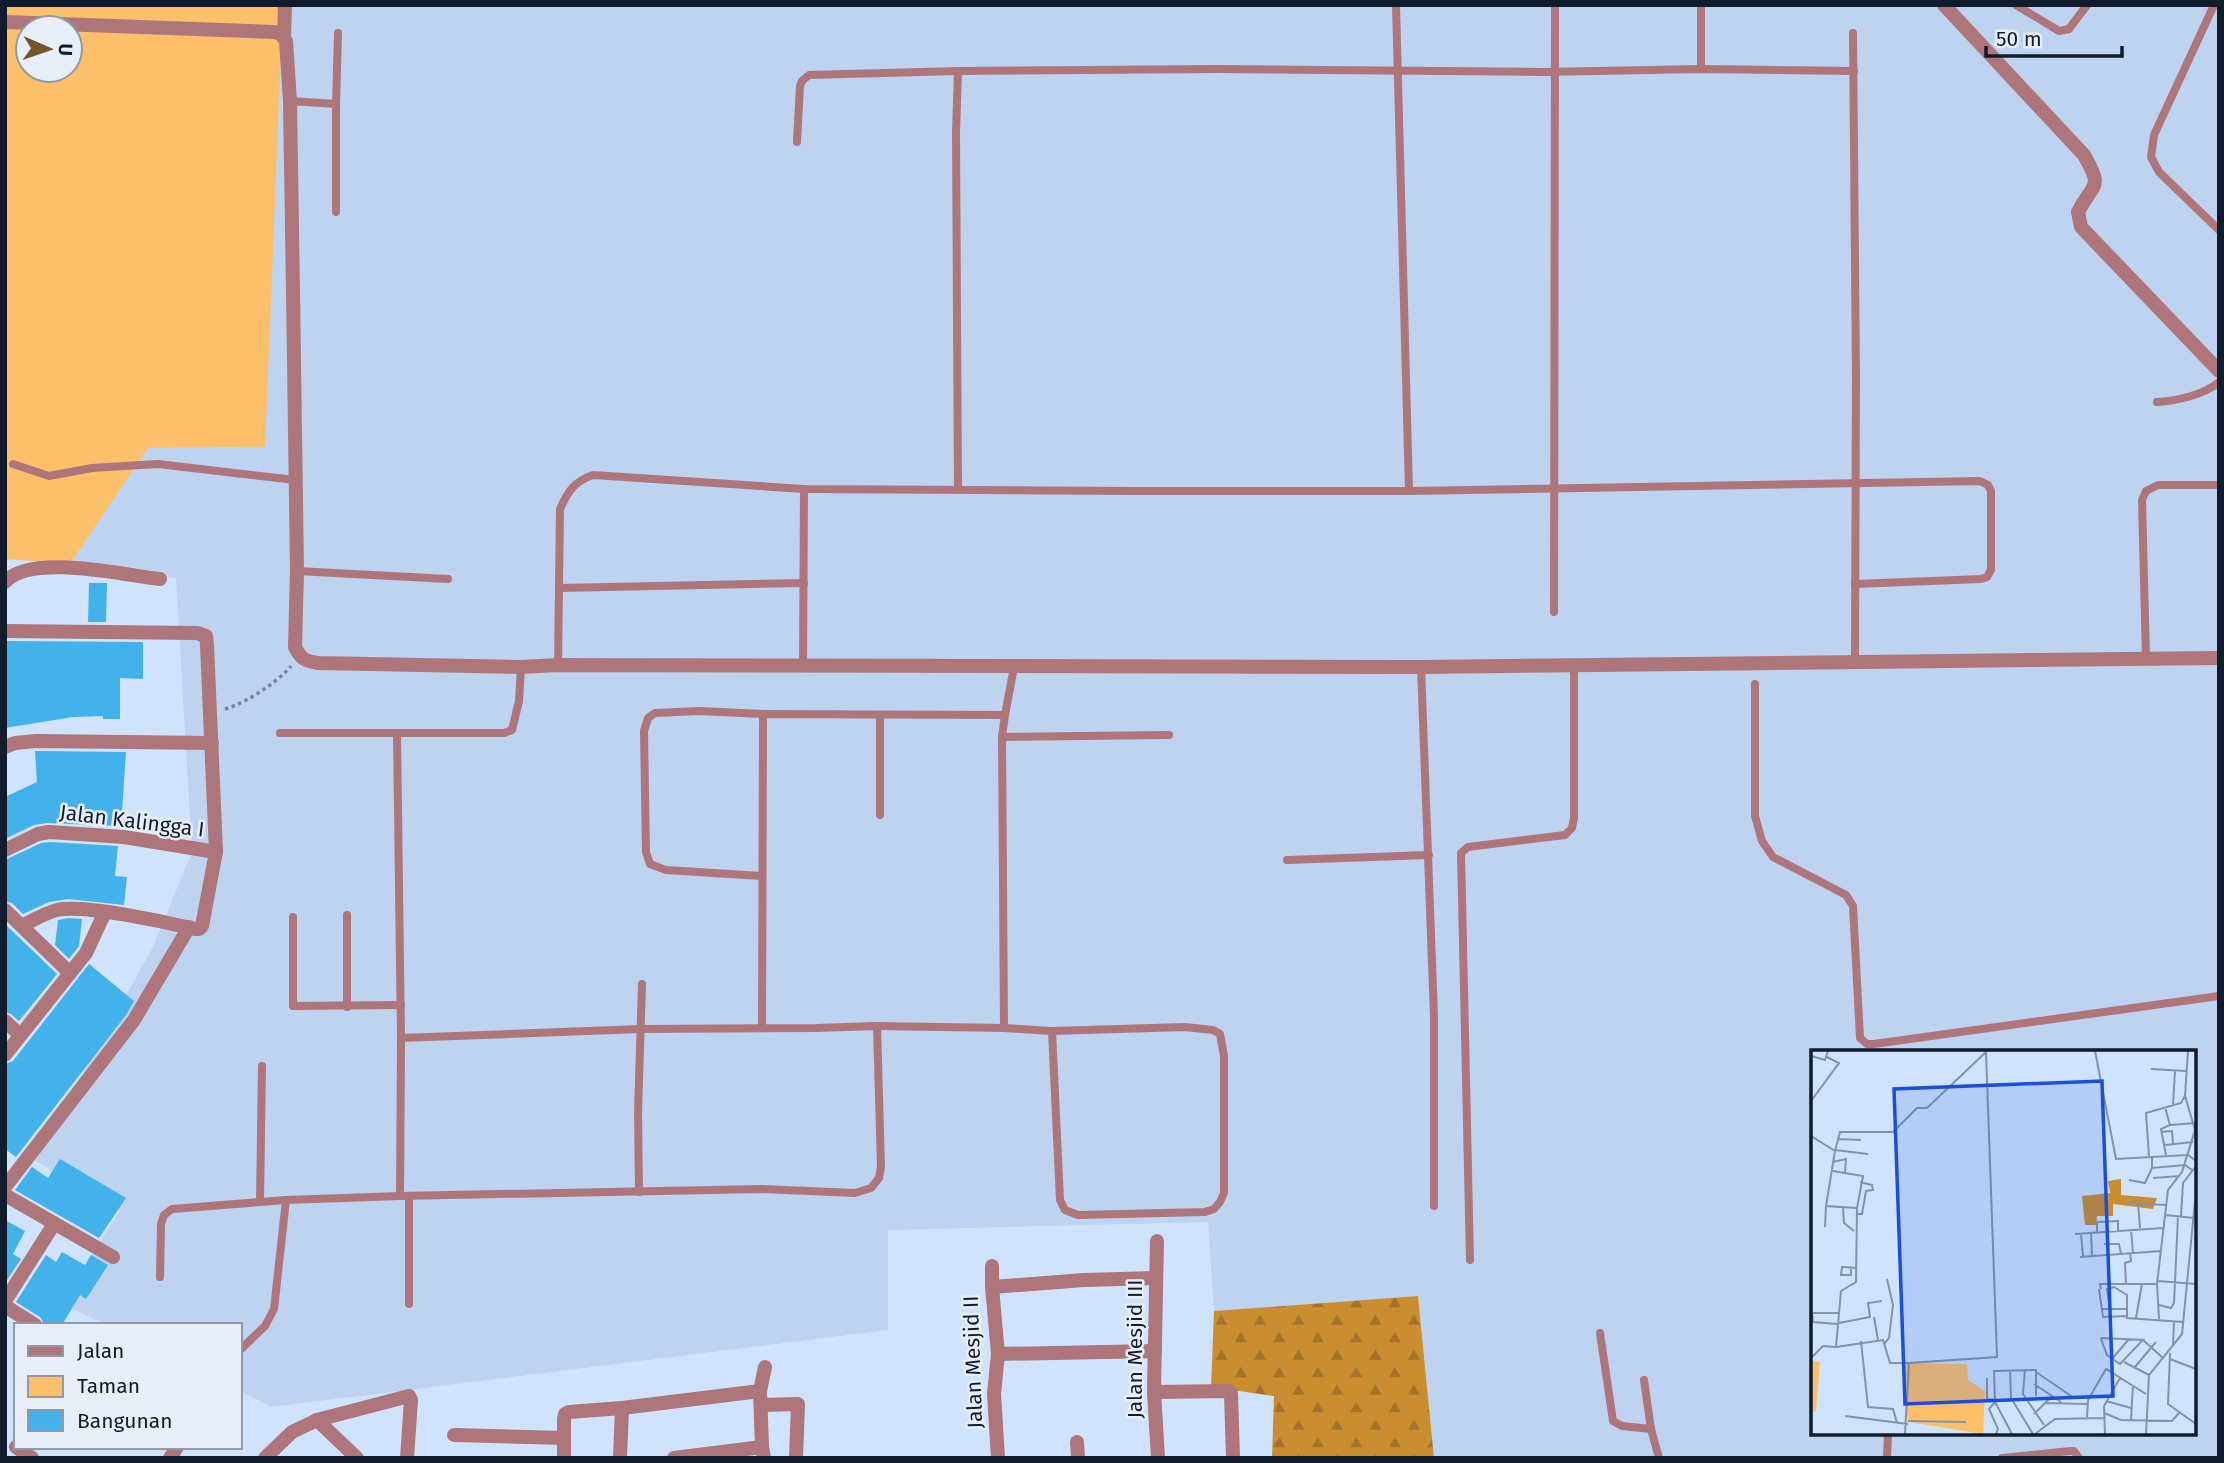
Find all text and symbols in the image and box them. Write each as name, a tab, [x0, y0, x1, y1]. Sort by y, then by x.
north arrow	[14, 14, 84, 84]
scale bar	[1986, 14, 2122, 58]
text: 50 m	[1996, 26, 2042, 52]
text: U	[54, 43, 77, 56]
street label: Jalan Kalingga I	[58, 799, 206, 843]
inset map	[1811, 1050, 2196, 1435]
street label: Jalan Mesjid III	[1122, 1279, 1148, 1419]
street label: Jalan Mesjid II	[958, 1295, 988, 1429]
legend	[14, 1323, 242, 1449]
text: Jalan	[77, 1338, 124, 1364]
text: Taman	[77, 1373, 140, 1399]
text: Bangunan	[77, 1408, 172, 1434]

